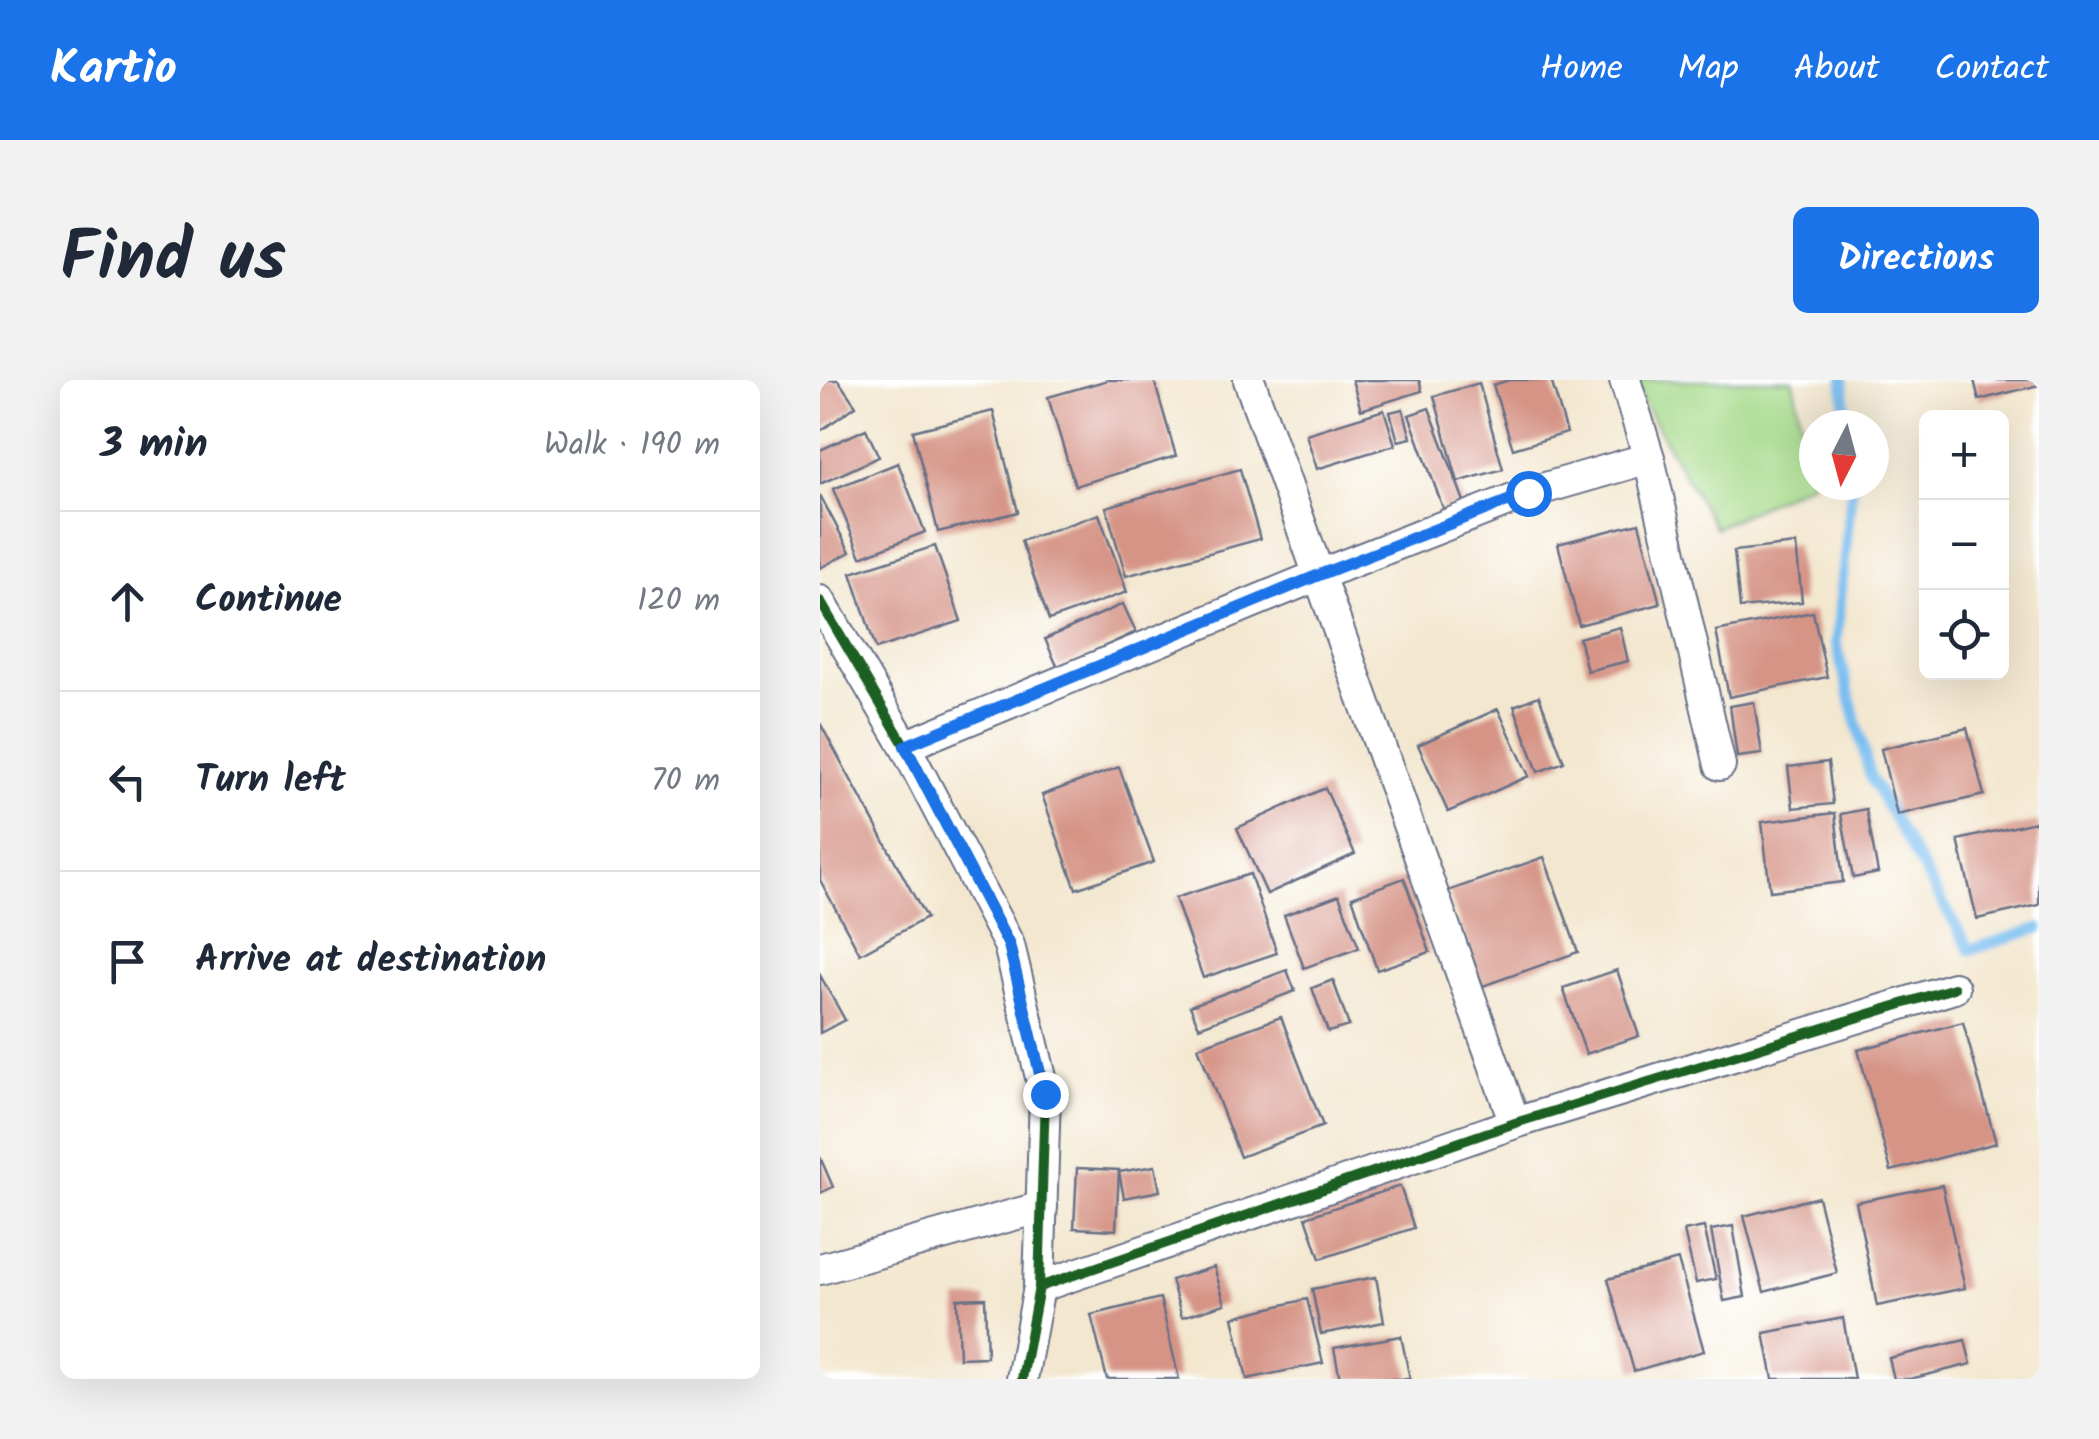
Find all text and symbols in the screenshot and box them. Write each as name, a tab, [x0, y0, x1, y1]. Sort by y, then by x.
text: Kartio	[50, 32, 177, 108]
text: Home	[1540, 42, 1623, 98]
text: Map	[1678, 42, 1739, 98]
text: About	[1794, 42, 1879, 98]
text: Contact	[1934, 42, 2049, 98]
text: Find us	[60, 205, 286, 316]
button: Directions	[1793, 207, 2039, 313]
north arrow	[1799, 410, 1889, 500]
map controls	[1919, 410, 2009, 680]
button: +	[1919, 410, 2009, 500]
text: 3 min	[100, 412, 208, 479]
text: Walk · 190 m	[544, 420, 720, 471]
route start	[1506, 471, 1552, 517]
button: −	[1919, 500, 2009, 590]
text: Continue	[195, 571, 342, 631]
icon: ahead	[100, 574, 155, 629]
text: 120 m	[637, 576, 720, 627]
button: locate	[1919, 590, 2009, 680]
text: Turn left	[195, 751, 346, 811]
icon: left	[100, 754, 155, 809]
text: 70 m	[651, 756, 720, 807]
text: Arrive at destination	[195, 931, 546, 991]
icon: arrive	[100, 934, 155, 989]
route end	[1023, 1072, 1069, 1118]

